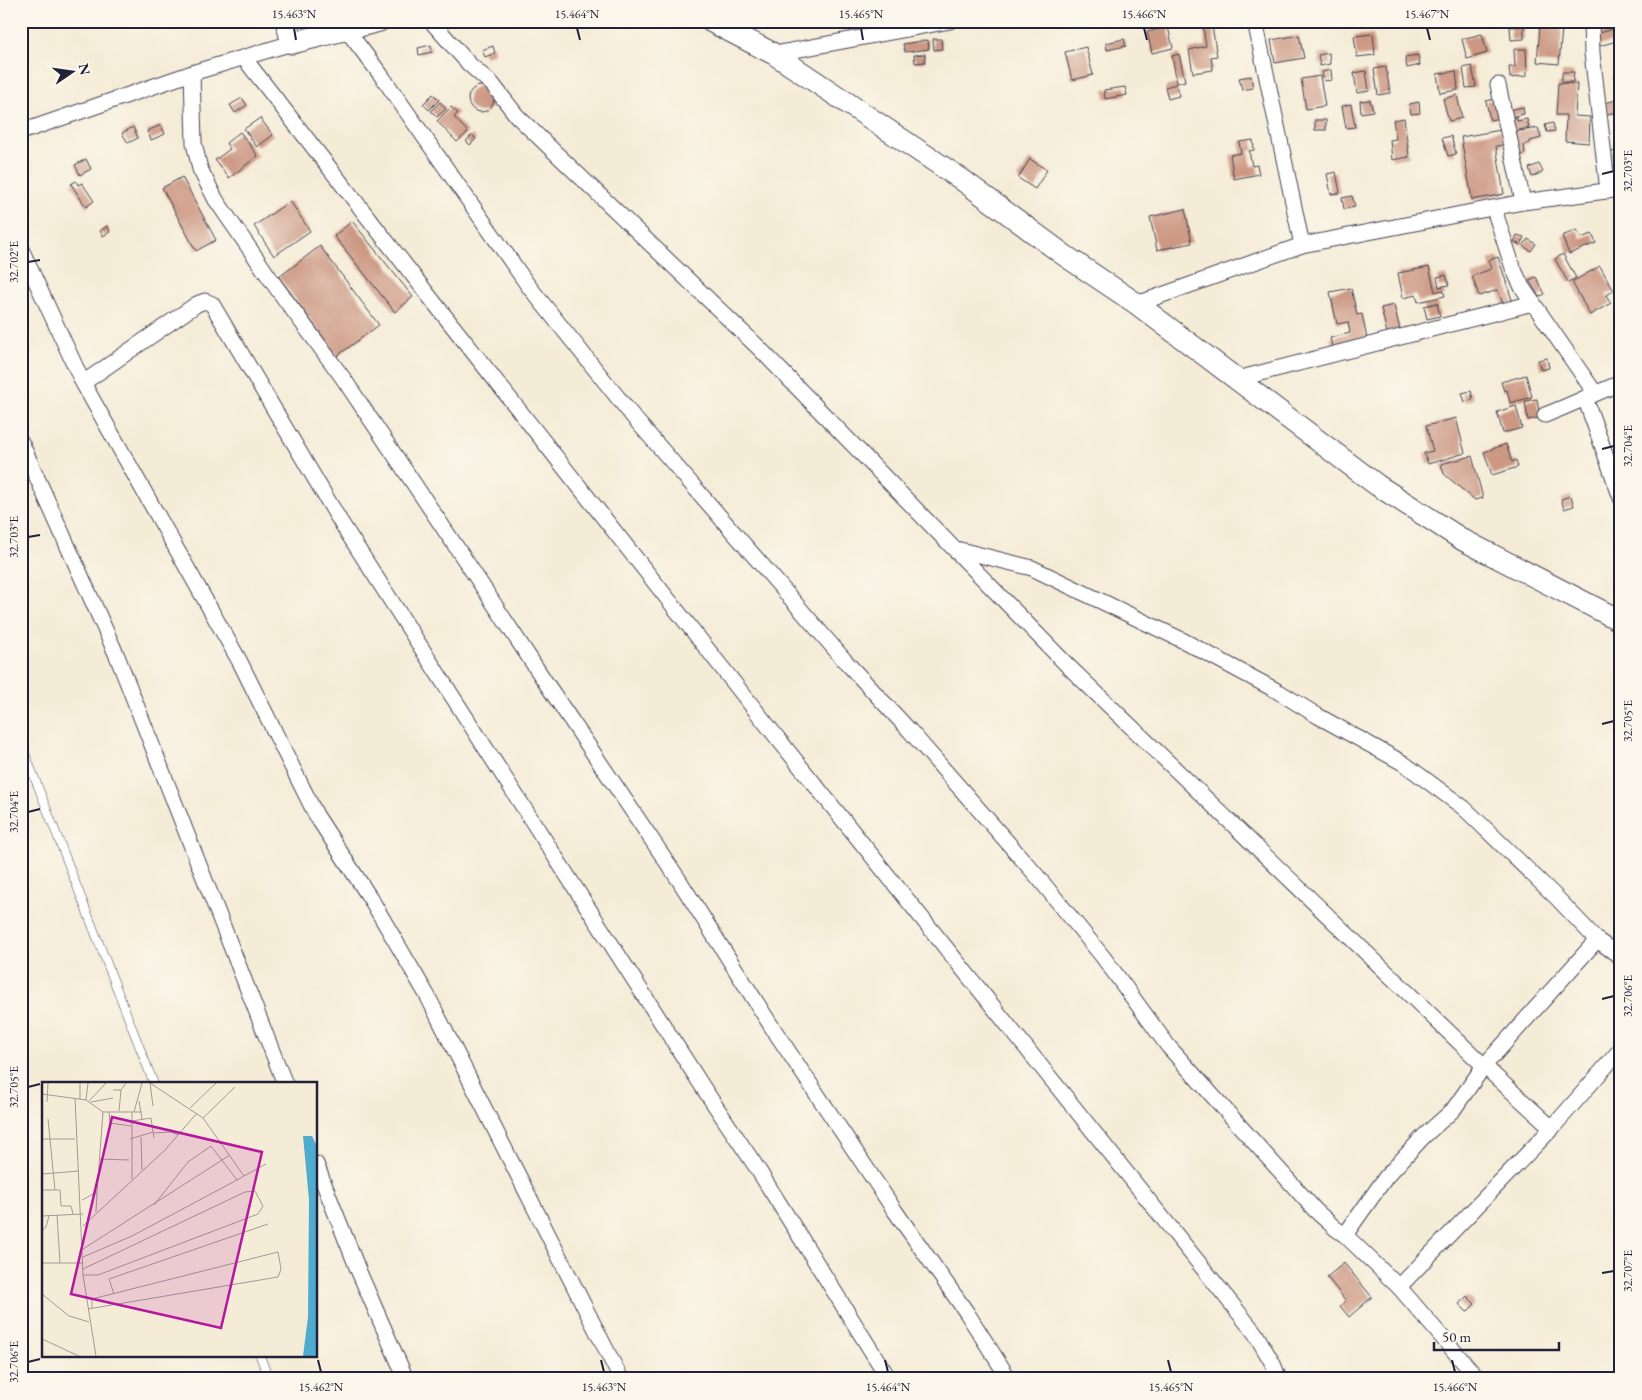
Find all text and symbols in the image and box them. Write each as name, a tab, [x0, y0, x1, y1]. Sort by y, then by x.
text: 15.463°N	[272, 6, 317, 22]
text: 15.464°N	[555, 6, 600, 22]
text: 15.465°N	[839, 6, 884, 22]
text: 15.466°N	[1122, 6, 1167, 22]
text: 15.467°N	[1405, 6, 1450, 22]
north arrow	[48, 48, 98, 98]
text: N	[75, 62, 95, 77]
text: 32.703°E	[1620, 150, 1636, 192]
text: 32.702°E	[6, 241, 22, 283]
text: 32.704°E	[1620, 425, 1636, 467]
text: 32.703°E	[6, 516, 22, 558]
text: 32.705°E	[1620, 700, 1636, 742]
text: 32.704°E	[6, 791, 22, 833]
text: 32.706°E	[1620, 975, 1636, 1017]
text: 32.705°E	[6, 1066, 22, 1108]
inset map	[42, 1082, 318, 1358]
text: 32.707°E	[1620, 1250, 1636, 1292]
scale bar	[1434, 1320, 1560, 1352]
text: 50 m	[1442, 1327, 1471, 1346]
text: 32.706°E	[6, 1341, 22, 1383]
text: 15.462°N	[299, 1379, 344, 1395]
text: 15.463°N	[582, 1379, 627, 1395]
text: 15.464°N	[866, 1379, 911, 1395]
text: 15.465°N	[1149, 1379, 1194, 1395]
text: 15.466°N	[1433, 1379, 1478, 1395]

